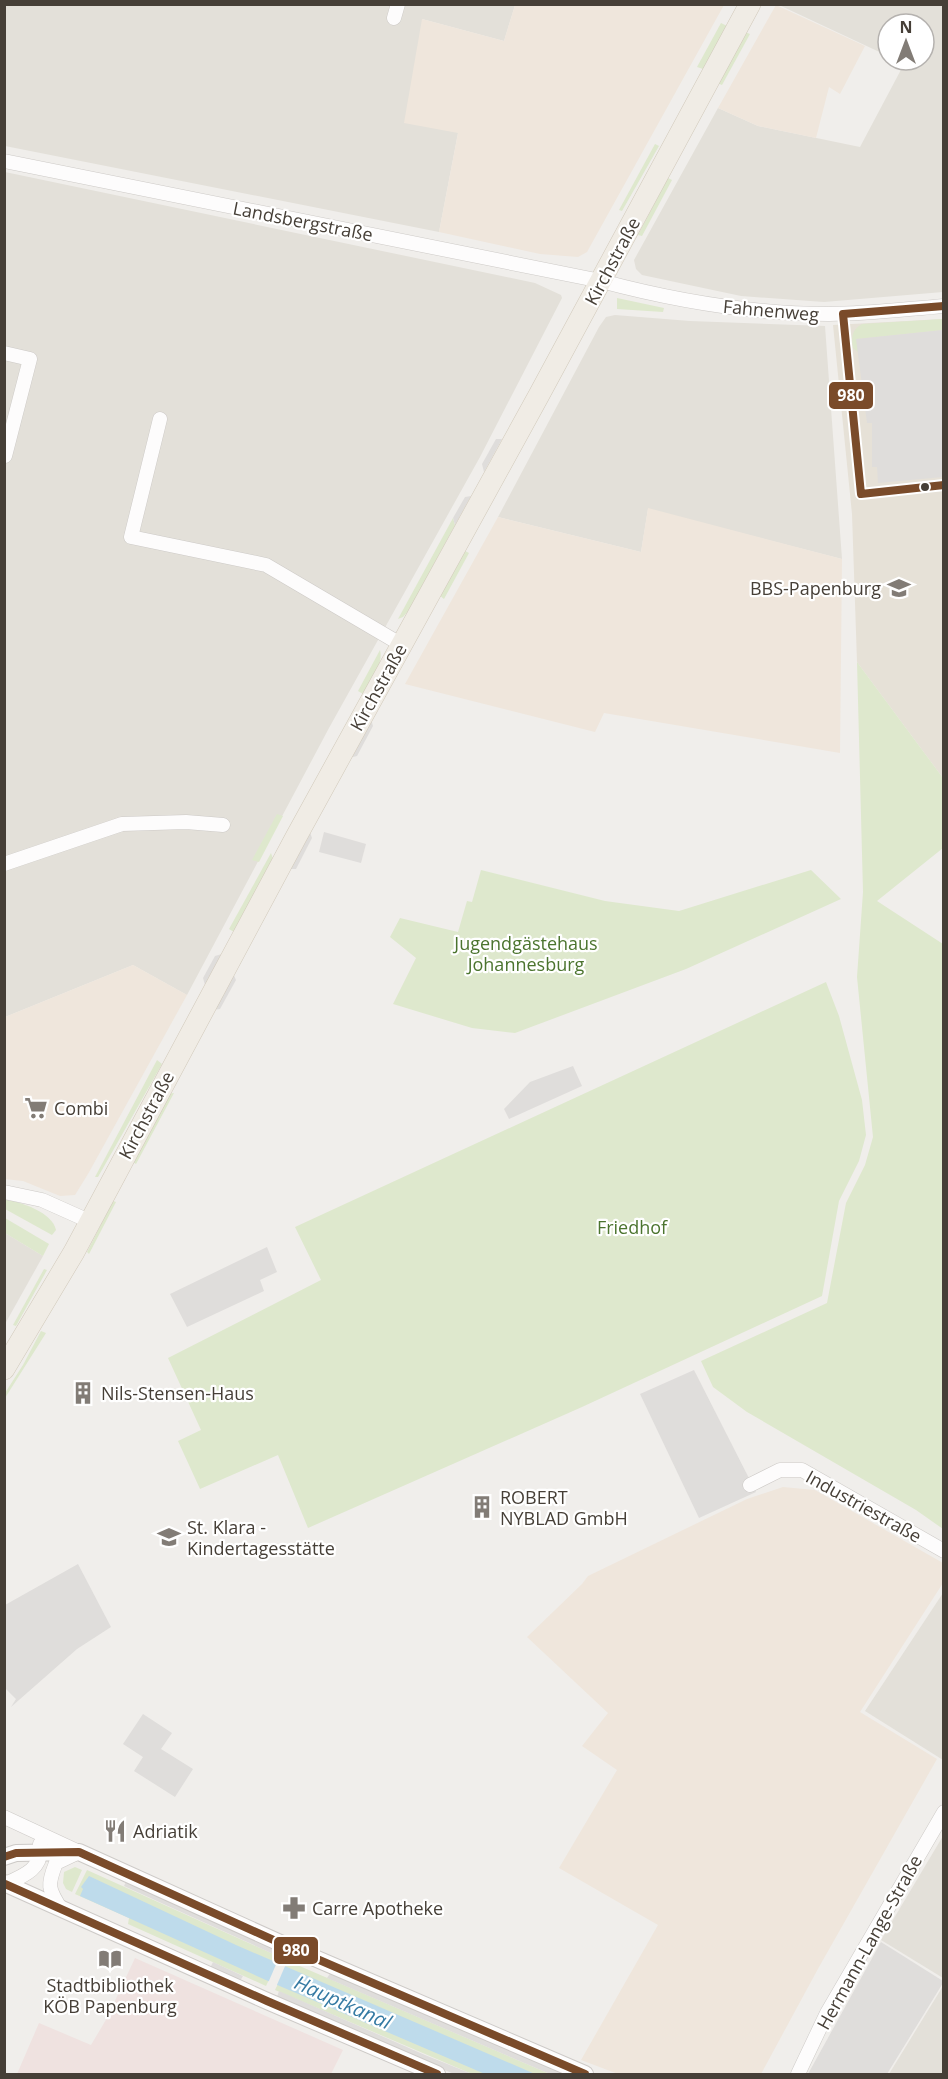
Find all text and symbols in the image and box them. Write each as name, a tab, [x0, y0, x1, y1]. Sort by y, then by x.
north arrow	[876, 12, 936, 72]
text: N	[899, 16, 913, 38]
street label: Landsbergstraße	[231, 196, 375, 246]
street label: Kirchstraße	[579, 213, 645, 309]
street label: Fahnenweg	[722, 294, 820, 326]
line badge: 980	[828, 381, 874, 410]
text: 980	[837, 384, 865, 406]
unlabelled marker	[919, 481, 931, 493]
school or university icon: BBS-Papenburg	[886, 575, 912, 601]
place label: BBS-Papenburg	[750, 576, 881, 600]
street label: Kirchstraße	[344, 639, 412, 735]
park label: Jugendgästehaus Johannesburg	[452, 931, 598, 976]
street label: Kirchstraße	[113, 1067, 179, 1163]
supermarket icon: Combi	[23, 1095, 49, 1121]
place label: Combi	[54, 1096, 108, 1120]
park label: Friedhof	[597, 1215, 668, 1239]
building icon: Nils-Stensen-Haus	[70, 1380, 96, 1406]
place label: Nils-Stensen-Haus	[101, 1381, 254, 1405]
street label: Industriestraße	[802, 1464, 926, 1548]
place label: ROBERT NYBLAD GmbH	[500, 1485, 628, 1530]
building icon: ROBERT NYBLAD GmbH	[469, 1494, 495, 1520]
place label: St. Klara - Kindertagesstätte	[187, 1515, 335, 1560]
school or university icon: St. Klara - Kindertagesstätte	[156, 1524, 182, 1550]
restaurant icon: Adriatik	[102, 1818, 128, 1844]
place label: Adriatik	[133, 1819, 198, 1843]
street label: Hermann-Lange-Straße	[811, 1850, 927, 2034]
pharmacy icon: Carre Apotheke	[281, 1895, 307, 1921]
place label: Carre Apotheke	[312, 1896, 443, 1920]
line badge: 980	[273, 1936, 319, 1965]
text: 980	[282, 1939, 310, 1961]
library icon: Stadtbibliothek KÖB Papenburg	[97, 1946, 123, 1972]
water label: Hauptkanal	[290, 1969, 397, 2036]
place label: Stadtbibliothek KÖB Papenburg	[43, 1973, 177, 2018]

